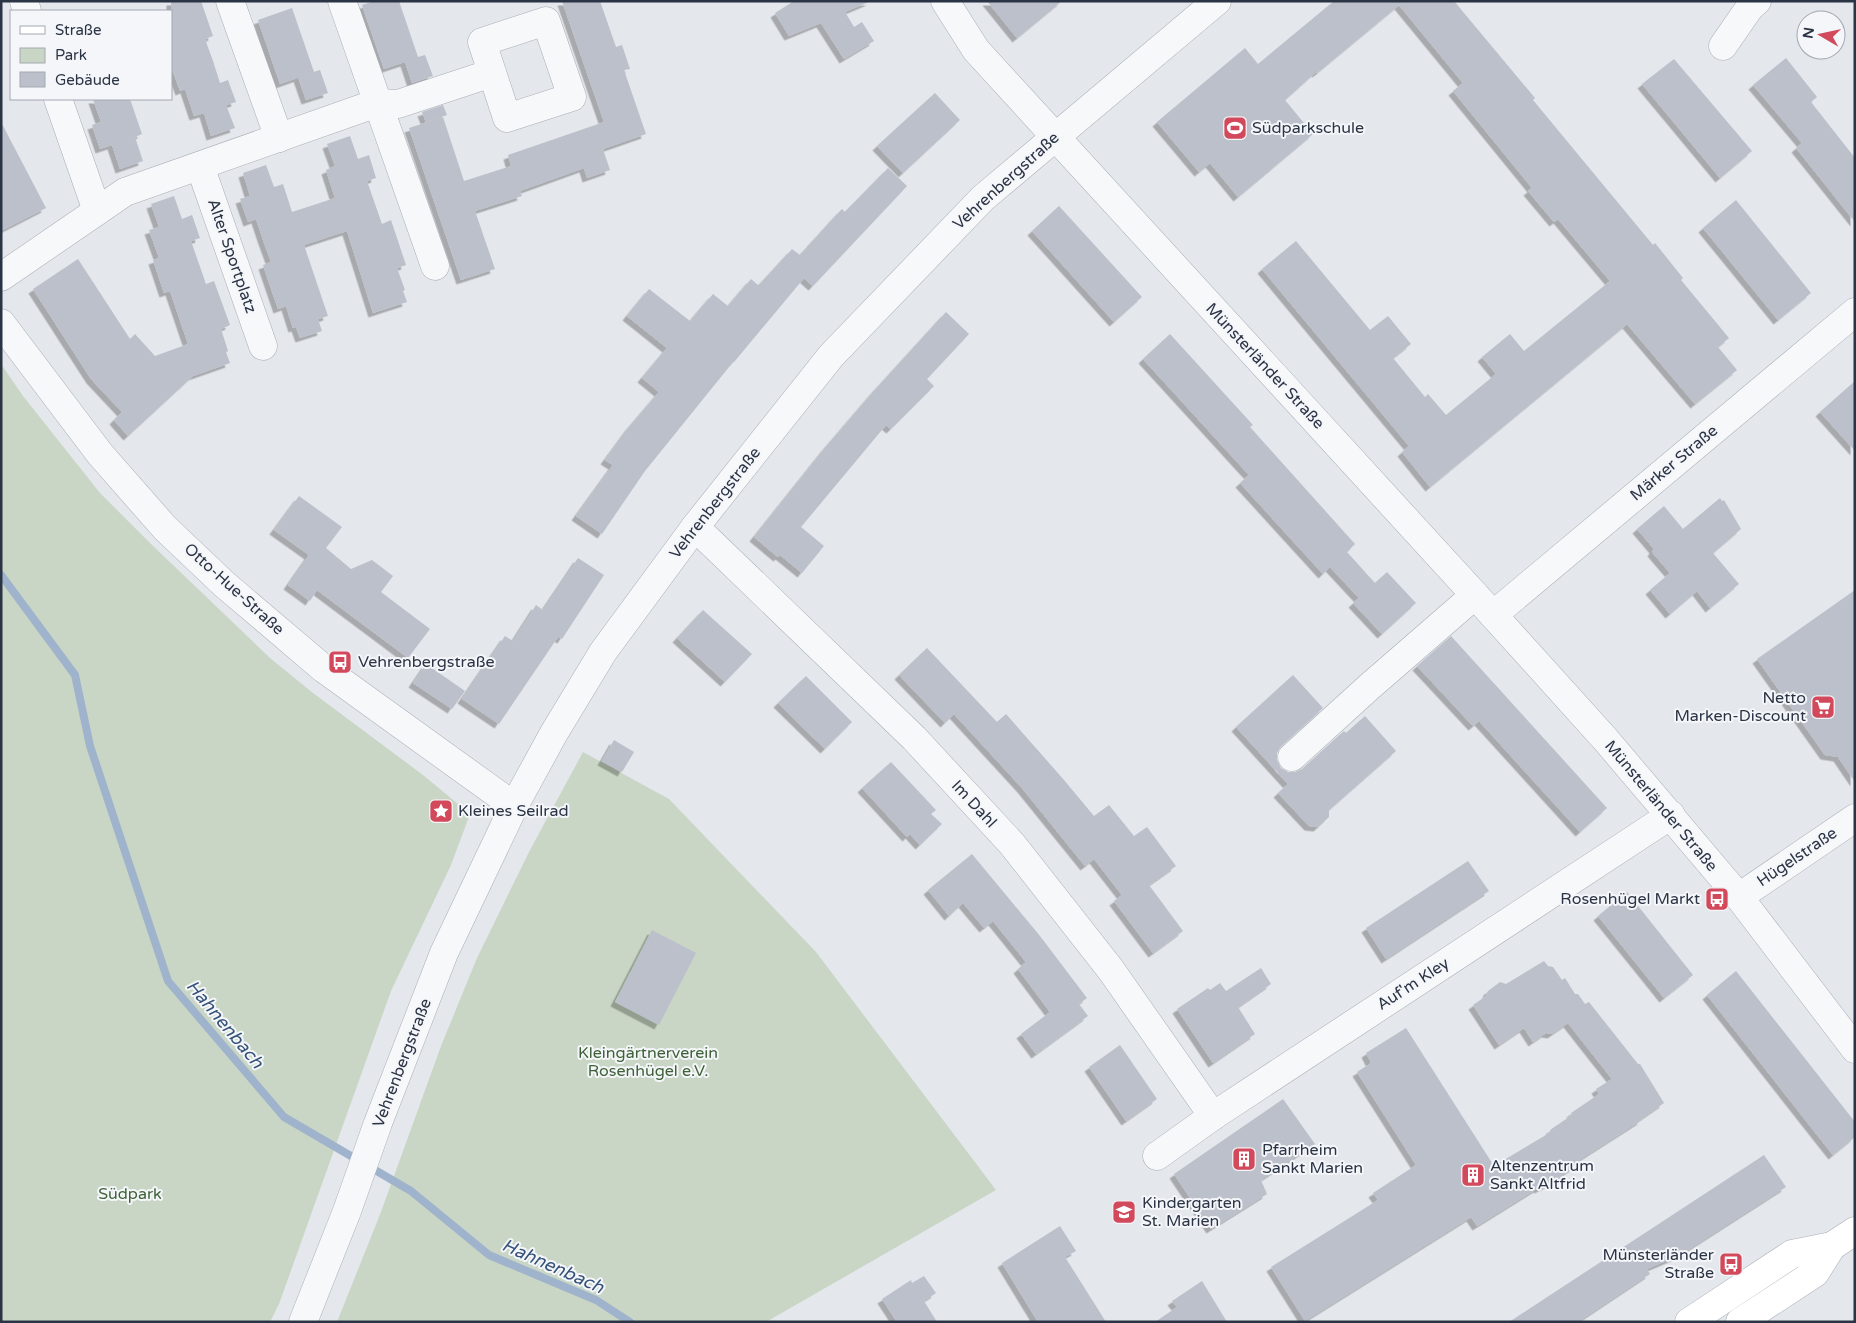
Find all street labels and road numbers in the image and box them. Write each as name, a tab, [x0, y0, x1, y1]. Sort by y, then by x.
street label: Vehrenbergstraße	[949, 128, 1063, 234]
street label: Alter Sportplatz	[203, 196, 261, 316]
street label: Münsterländer Straße	[1201, 299, 1329, 433]
street label: Märker Straße	[1626, 421, 1722, 505]
street label: Vehrenbergstraße	[665, 443, 765, 563]
street label: Otto-Hue-Straße	[180, 539, 288, 639]
street label: Münsterländer Straße	[1600, 736, 1722, 876]
street label: Im Dahl	[947, 776, 1001, 832]
street label: Hügelstraße	[1753, 823, 1841, 891]
street label: Auf'm Kley	[1373, 953, 1453, 1015]
street label: Vehrenbergstraße	[368, 996, 436, 1130]

